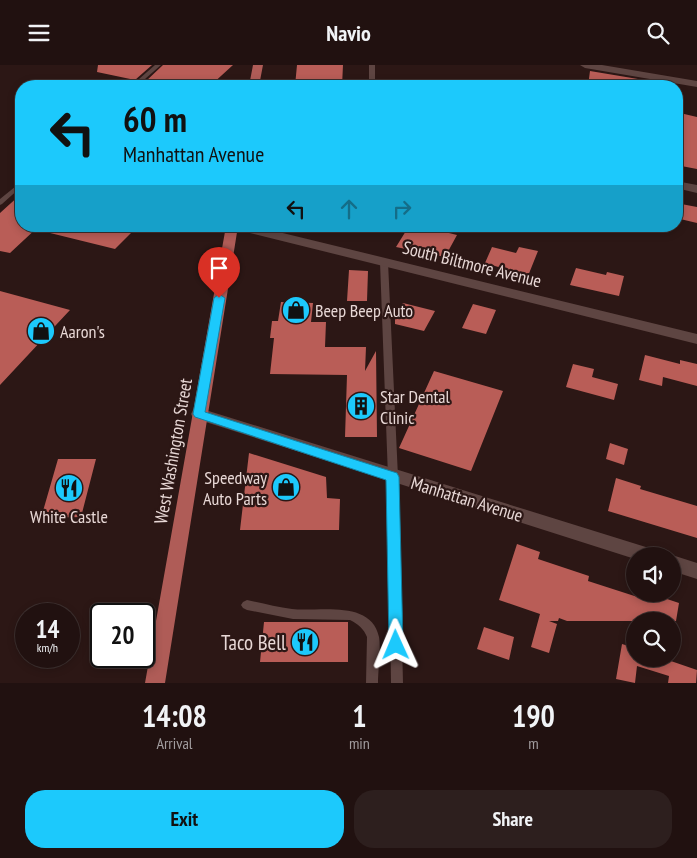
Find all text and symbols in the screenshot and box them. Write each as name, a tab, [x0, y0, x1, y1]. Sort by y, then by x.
icon: menu	[25, 19, 53, 47]
text: Navio	[326, 19, 371, 47]
icon: search	[644, 19, 672, 47]
text: 60 m	[123, 96, 187, 142]
icon: left	[40, 100, 105, 165]
text: Manhattan Avenue	[123, 140, 264, 168]
icon: left	[282, 195, 310, 223]
icon: ahead	[335, 195, 363, 223]
icon: right	[388, 195, 416, 223]
street label: South Biltmore Avenue	[400, 236, 544, 292]
pin	[198, 247, 240, 298]
icon: arrive	[205, 254, 233, 282]
shop icon: Beep Beep Auto	[281, 295, 311, 325]
place label: Beep Beep Auto	[315, 299, 413, 322]
shop icon: Aaron's	[26, 316, 56, 346]
place label: Aaron's	[60, 320, 105, 343]
street label: West Washington Street	[149, 376, 197, 526]
place label: Star Dental Clinic	[380, 385, 451, 429]
building icon: Star Dental Clinic	[346, 391, 376, 421]
place label: Speedway Auto Parts	[203, 466, 267, 510]
street label: Manhattan Avenue	[408, 471, 526, 527]
shop icon: Speedway Auto Parts	[271, 472, 301, 502]
restaurant icon: White Castle	[54, 473, 84, 503]
place label: White Castle	[30, 505, 108, 528]
map controls	[626, 547, 681, 667]
button: sound	[626, 547, 681, 602]
speed limit sign: 20	[90, 603, 155, 668]
button: search	[626, 612, 681, 667]
text: 14	[36, 613, 59, 645]
position arrow	[369, 618, 421, 670]
restaurant icon: Taco Bell	[290, 627, 320, 657]
place label: Taco Bell	[221, 629, 286, 656]
text: km/h	[37, 640, 58, 655]
text: 14:08	[142, 696, 207, 735]
text: 1	[352, 696, 367, 735]
text: 190	[512, 696, 555, 735]
text: Arrival	[156, 733, 193, 753]
text: min	[349, 733, 370, 753]
text: m	[528, 733, 539, 753]
button: Exit	[25, 790, 344, 848]
button: Share	[354, 790, 672, 848]

